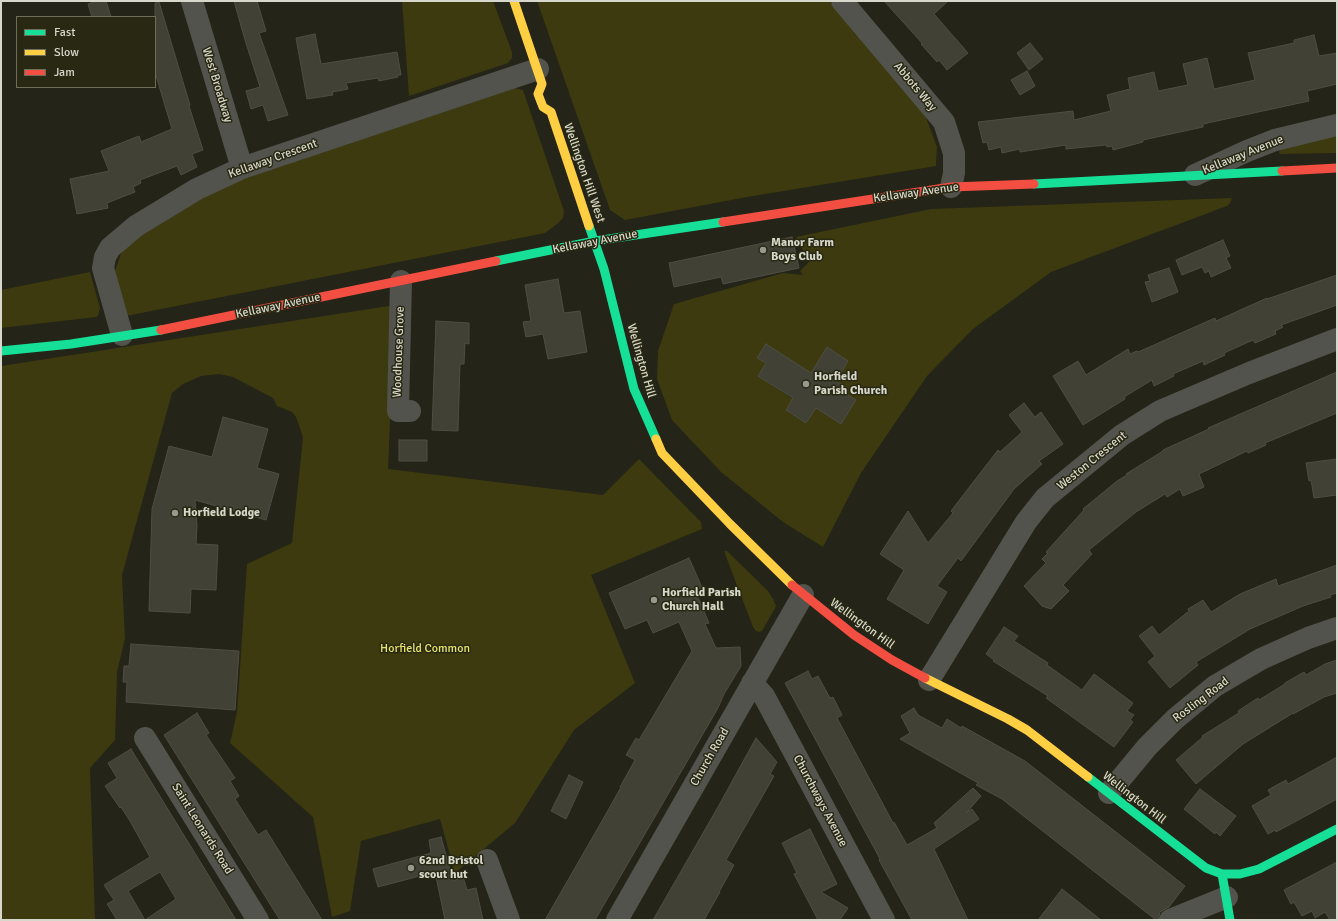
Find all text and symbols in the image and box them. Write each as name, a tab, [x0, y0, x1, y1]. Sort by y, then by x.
legend	[16, 16, 156, 88]
text: Fast	[54, 25, 75, 40]
text: Slow	[54, 45, 79, 60]
street label: West Broadway	[199, 46, 235, 124]
street label: Abbots Way	[890, 60, 940, 114]
text: Jam	[54, 65, 75, 80]
street label: Wellington Hill West	[560, 121, 608, 225]
street label: Kellaway Avenue	[1200, 132, 1286, 178]
street label: Kellaway Crescent	[227, 136, 319, 182]
street label: Kellaway Avenue	[872, 180, 960, 206]
street label: Kellaway Avenue	[551, 227, 639, 257]
place label: Manor Farm Boys Club	[771, 236, 834, 264]
marker: Manor Farm Boys Club	[758, 245, 768, 255]
street label: Kellaway Avenue	[234, 290, 322, 322]
street label: Woodhouse Grove	[390, 306, 408, 398]
street label: Wellington Hill	[624, 322, 658, 400]
place label: Horfield Parish Church	[814, 370, 887, 398]
marker: Horfield Parish Church	[801, 379, 811, 389]
street label: Weston Crescent	[1054, 428, 1130, 494]
place label: Horfield Lodge	[183, 506, 260, 520]
marker: Horfield Lodge	[170, 508, 180, 518]
place label: Horfield Parish Church Hall	[662, 586, 741, 614]
marker: Horfield Parish Church Hall	[649, 595, 659, 605]
street label: Wellington Hill	[827, 596, 897, 652]
park label: Horfield Common	[380, 642, 470, 656]
street label: Rosling Road	[1170, 674, 1232, 726]
street label: Church Road	[688, 725, 732, 789]
street label: Churchways Avenue	[790, 753, 850, 849]
street label: Wellington Hill	[1099, 769, 1169, 827]
street label: Saint Leonards Road	[168, 781, 236, 877]
place label: 62nd Bristol scout hut	[419, 854, 483, 882]
marker: 62nd Bristol scout hut	[406, 863, 416, 873]

